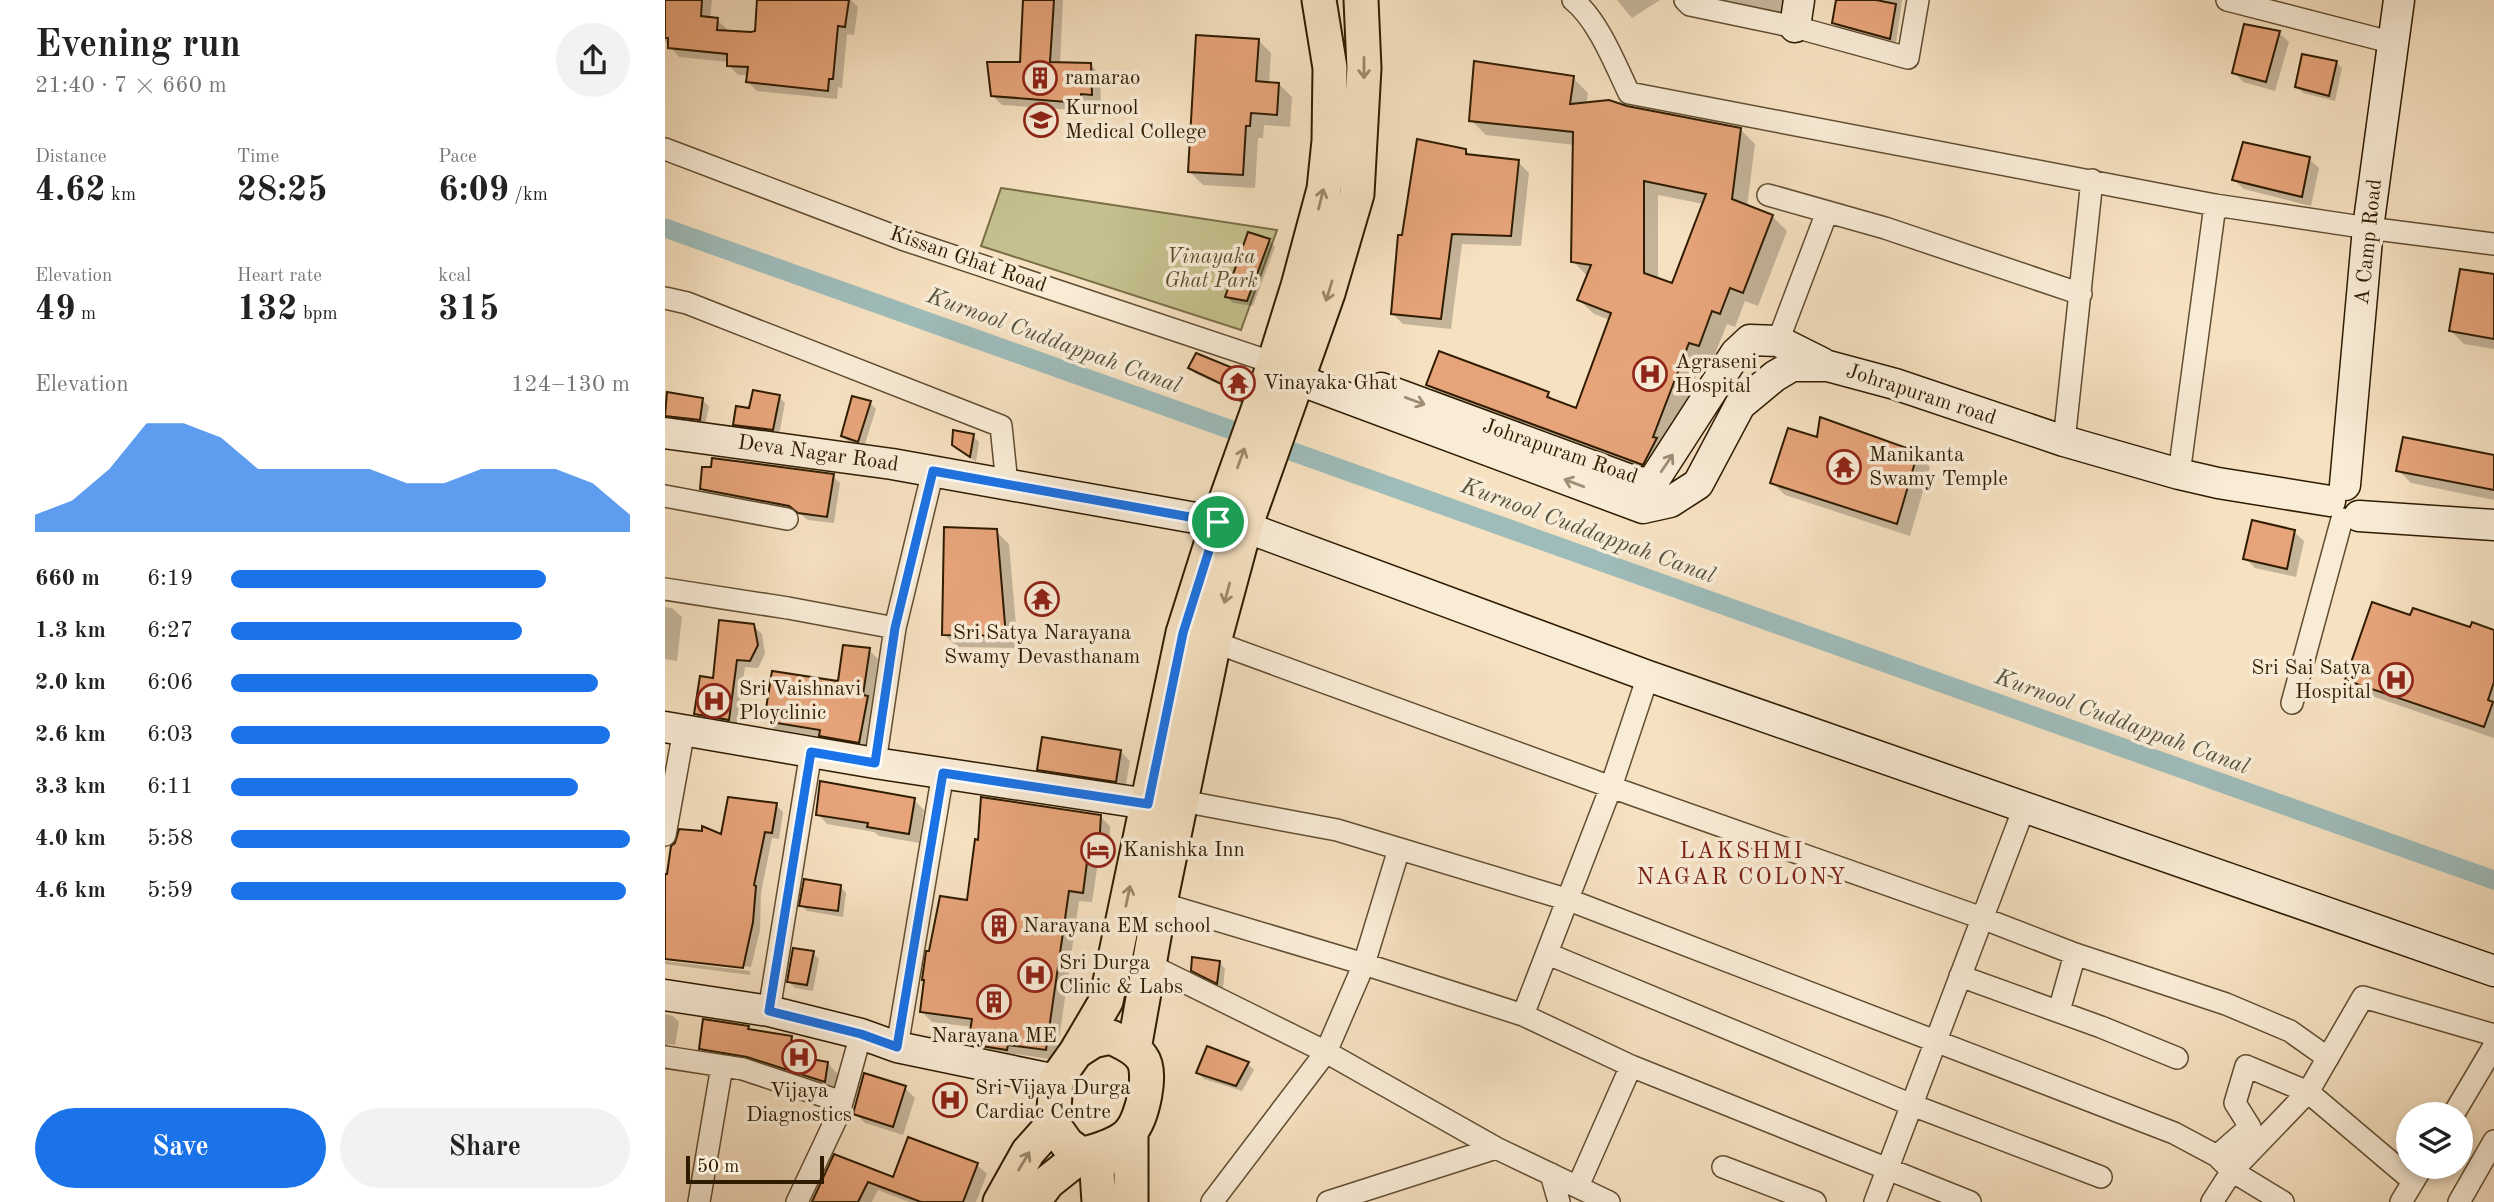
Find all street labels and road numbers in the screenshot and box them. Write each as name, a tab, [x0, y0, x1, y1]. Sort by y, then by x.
street label: A Camp Road	[2352, 178, 2386, 306]
street label: Kissan Ghat Road	[887, 223, 1049, 297]
street label: Johrapuram road	[1843, 361, 1999, 429]
street label: Johrapuram Road	[1480, 416, 1640, 488]
street label: Deva Nagar Road	[736, 432, 900, 476]

